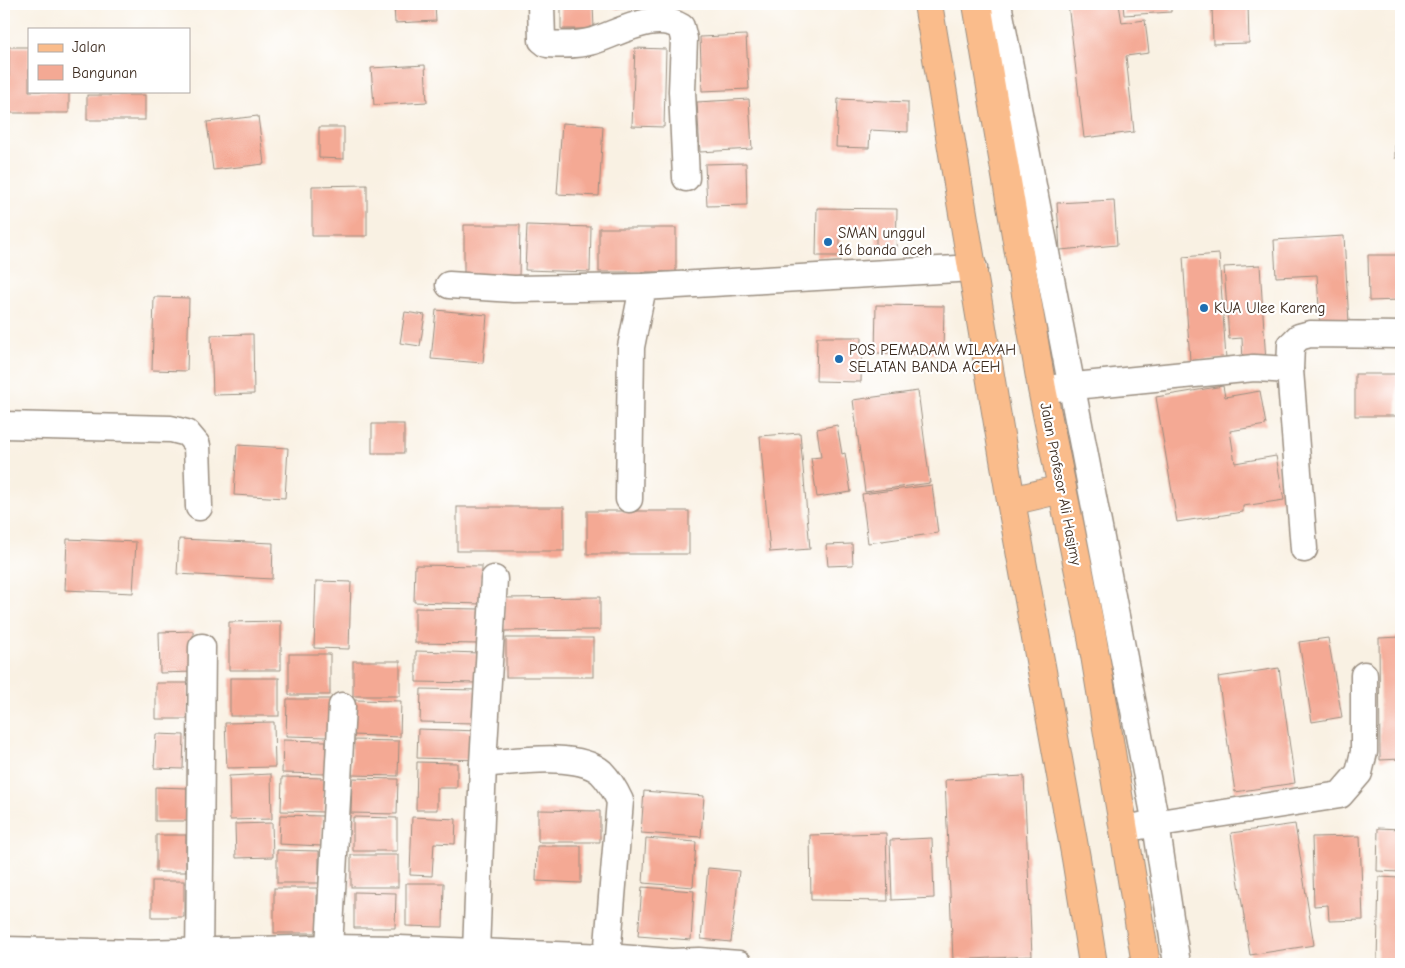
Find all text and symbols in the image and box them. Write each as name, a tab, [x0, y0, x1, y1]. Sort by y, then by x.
legend	[28, 28, 190, 92]
text: Jalan	[72, 38, 106, 56]
text: Bangunan	[72, 64, 137, 82]
place label: SMAN unggul 16 banda aceh	[838, 224, 932, 259]
marker: SMAN unggul 16 banda aceh	[822, 236, 834, 248]
place label: KUA Ulee Kareng	[1214, 299, 1326, 317]
marker: KUA Ulee Kareng	[1198, 302, 1210, 314]
place label: POS PEMADAM WILAYAH SELATAN BANDA ACEH	[849, 341, 1016, 376]
marker: POS PEMADAM WILAYAH SELATAN BANDA ACEH	[833, 353, 845, 365]
street label: Jalan Profesor Ali Hasjmy	[1036, 401, 1086, 567]

